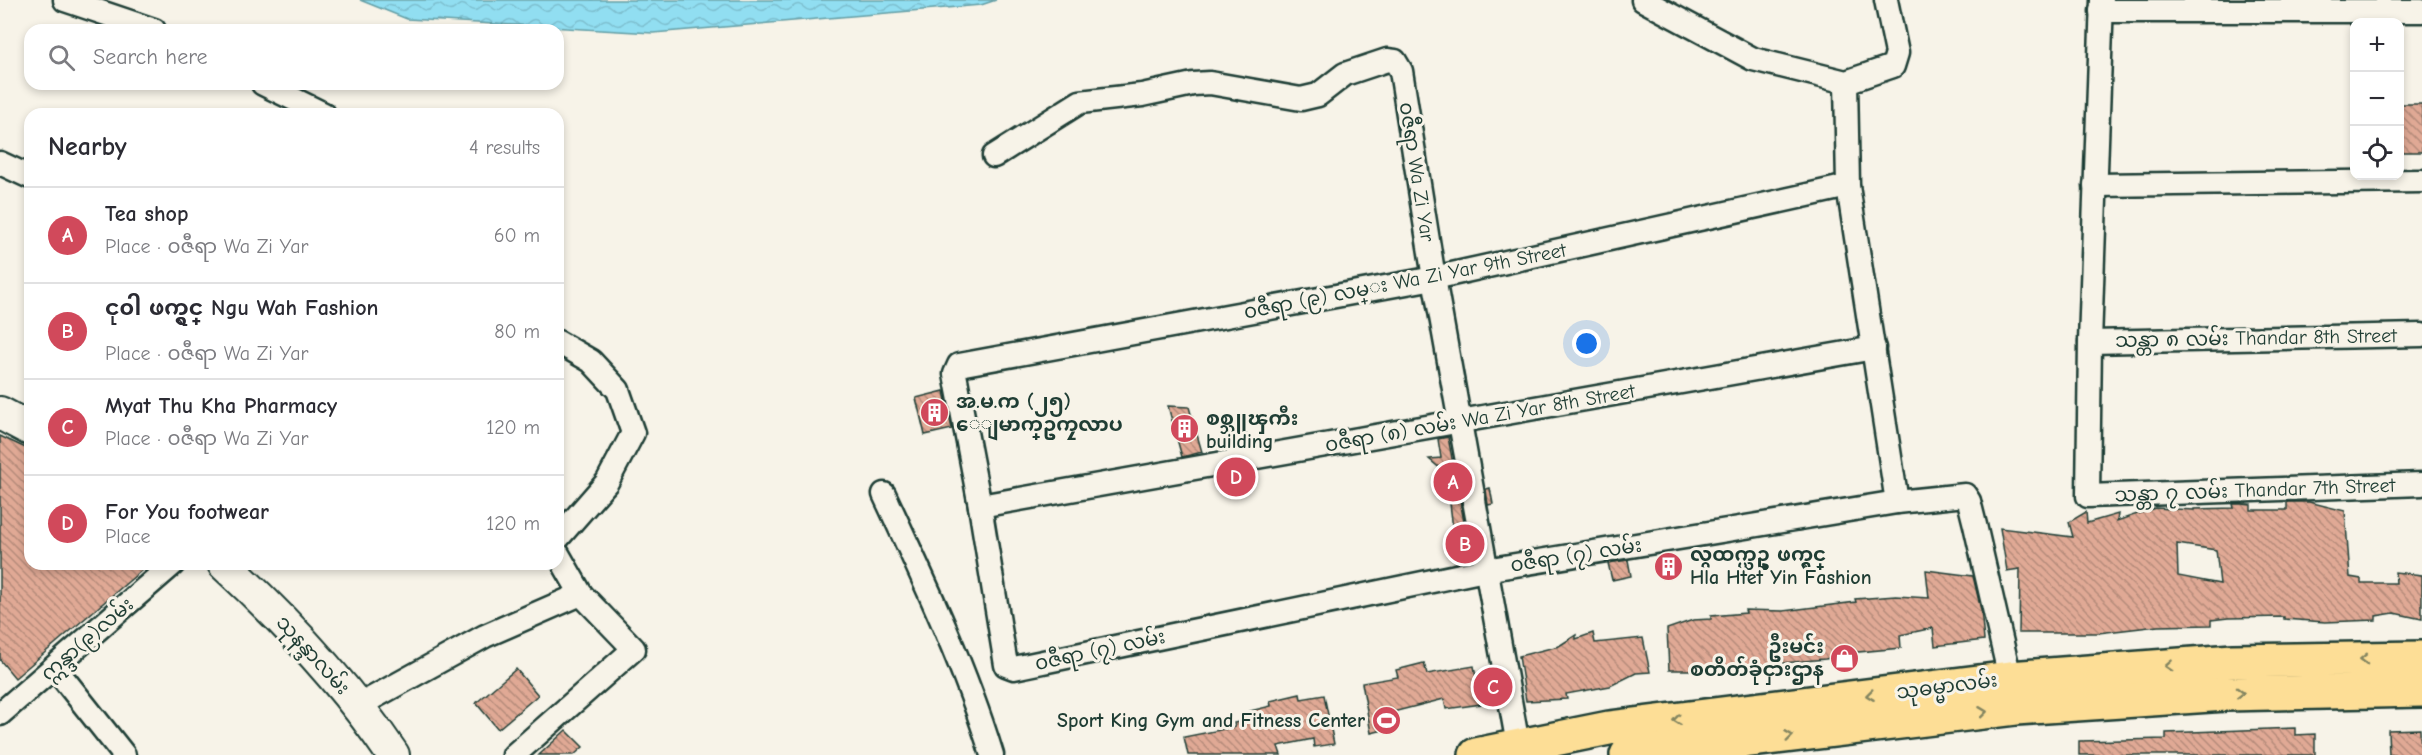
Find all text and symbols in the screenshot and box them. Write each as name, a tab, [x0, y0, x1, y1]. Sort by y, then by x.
map controls	[2350, 18, 2404, 180]
button: +	[2350, 18, 2404, 72]
search box	[24, 24, 564, 90]
icon: search	[45, 41, 78, 74]
text: Search here	[93, 44, 208, 70]
button: −	[2350, 72, 2404, 126]
street label: ၀ဇီရာ Wa Zi Yar	[1391, 100, 1442, 244]
button: locate	[2350, 126, 2404, 180]
text: Nearby	[48, 132, 127, 162]
text: 4 results	[469, 136, 540, 159]
text: Tea shop	[105, 201, 188, 227]
text: A	[62, 224, 73, 247]
text: 60 m	[494, 224, 540, 247]
text: Place · ၀ဇီရာ Wa Zi Yar	[105, 235, 309, 258]
street label: ၀ဇီရာ (၉) လမ္း Wa Zi Yar 9th Street	[1241, 235, 1570, 328]
text: ငု၀ါ ဖက္ရွင္ Ngu Wah Fashion	[105, 295, 379, 321]
text: B	[61, 320, 74, 343]
text: 80 m	[494, 320, 540, 343]
street label: သန္တာ ၈ လမ်း Thandar 8th Street	[2115, 321, 2398, 356]
your location	[1572, 329, 1601, 358]
text: Place · ၀ဇီရာ Wa Zi Yar	[105, 342, 309, 365]
street label: ၀ဇီရာ (၈) လမ်း Wa Zi Yar 8th Street	[1323, 376, 1639, 461]
place label: အ.မ.က (၂၅) ေျမာက္ဥကၠလာပ	[956, 390, 1123, 441]
text: Myat Thu Kha Pharmacy	[105, 393, 337, 419]
building icon: အ.မ.က (၂၅) ေျမာက္ဥကၠလာပ	[919, 397, 951, 429]
place label: စစ္သူၾကီး building	[1206, 405, 1298, 453]
building icon: စစ္သူၾကီး building	[1169, 413, 1201, 445]
text: C	[61, 416, 74, 439]
text: 120 m	[486, 416, 540, 439]
text: Place · ၀ဇီရာ Wa Zi Yar	[105, 427, 309, 450]
pin: D	[1216, 454, 1256, 500]
pin: A	[1434, 460, 1472, 504]
street label: သန္တာ ၇ လမ်း Thandar 7th Street	[2114, 471, 2397, 510]
text: For You footwear	[105, 499, 269, 525]
text: D	[61, 512, 74, 535]
text: 120 m	[486, 512, 540, 535]
pin: B	[1446, 522, 1484, 566]
text: Place	[105, 525, 151, 548]
street label: ၀ဇီရာ (၇) လမ်း	[1508, 530, 1644, 581]
place label: လွထက္ယဥ္ ဖက္ရွင္ Hla Htet Yin Fashion	[1690, 543, 1872, 589]
building icon: လွထက္ယဥ္ ဖက္ရွင္ Hla Htet Yin Fashion	[1653, 550, 1685, 582]
street label: ဣန္ဒာ(၉)လမ်း	[34, 590, 141, 689]
street label: သုနန္ဒာလမ်း	[268, 609, 357, 703]
street label: ၀ဇီရာ (၇) လမ်း	[1032, 622, 1168, 679]
place label: ဦးမင်း စတိတ်ခုံငှားဌာန	[1690, 633, 1824, 685]
shop icon: ဦးမင်း စတိတ်ခုံငှားဌာန	[1829, 642, 1861, 674]
one-way arrow	[2359, 653, 2368, 665]
one-way arrow	[2164, 659, 2173, 672]
pin: C	[1474, 664, 1512, 710]
street label: သုဓမ္မာလမ်း	[1895, 665, 1999, 709]
one-way arrow	[2236, 687, 2245, 700]
one-way arrow	[1866, 689, 1875, 701]
sports icon: Sport King Gym and Fitness Center	[1370, 704, 1402, 736]
one-way arrow	[1978, 707, 1988, 719]
place label: Sport King Gym and Fitness Center	[1057, 709, 1365, 732]
one-way arrow	[1672, 713, 1681, 725]
one-way arrow	[1785, 730, 1794, 742]

